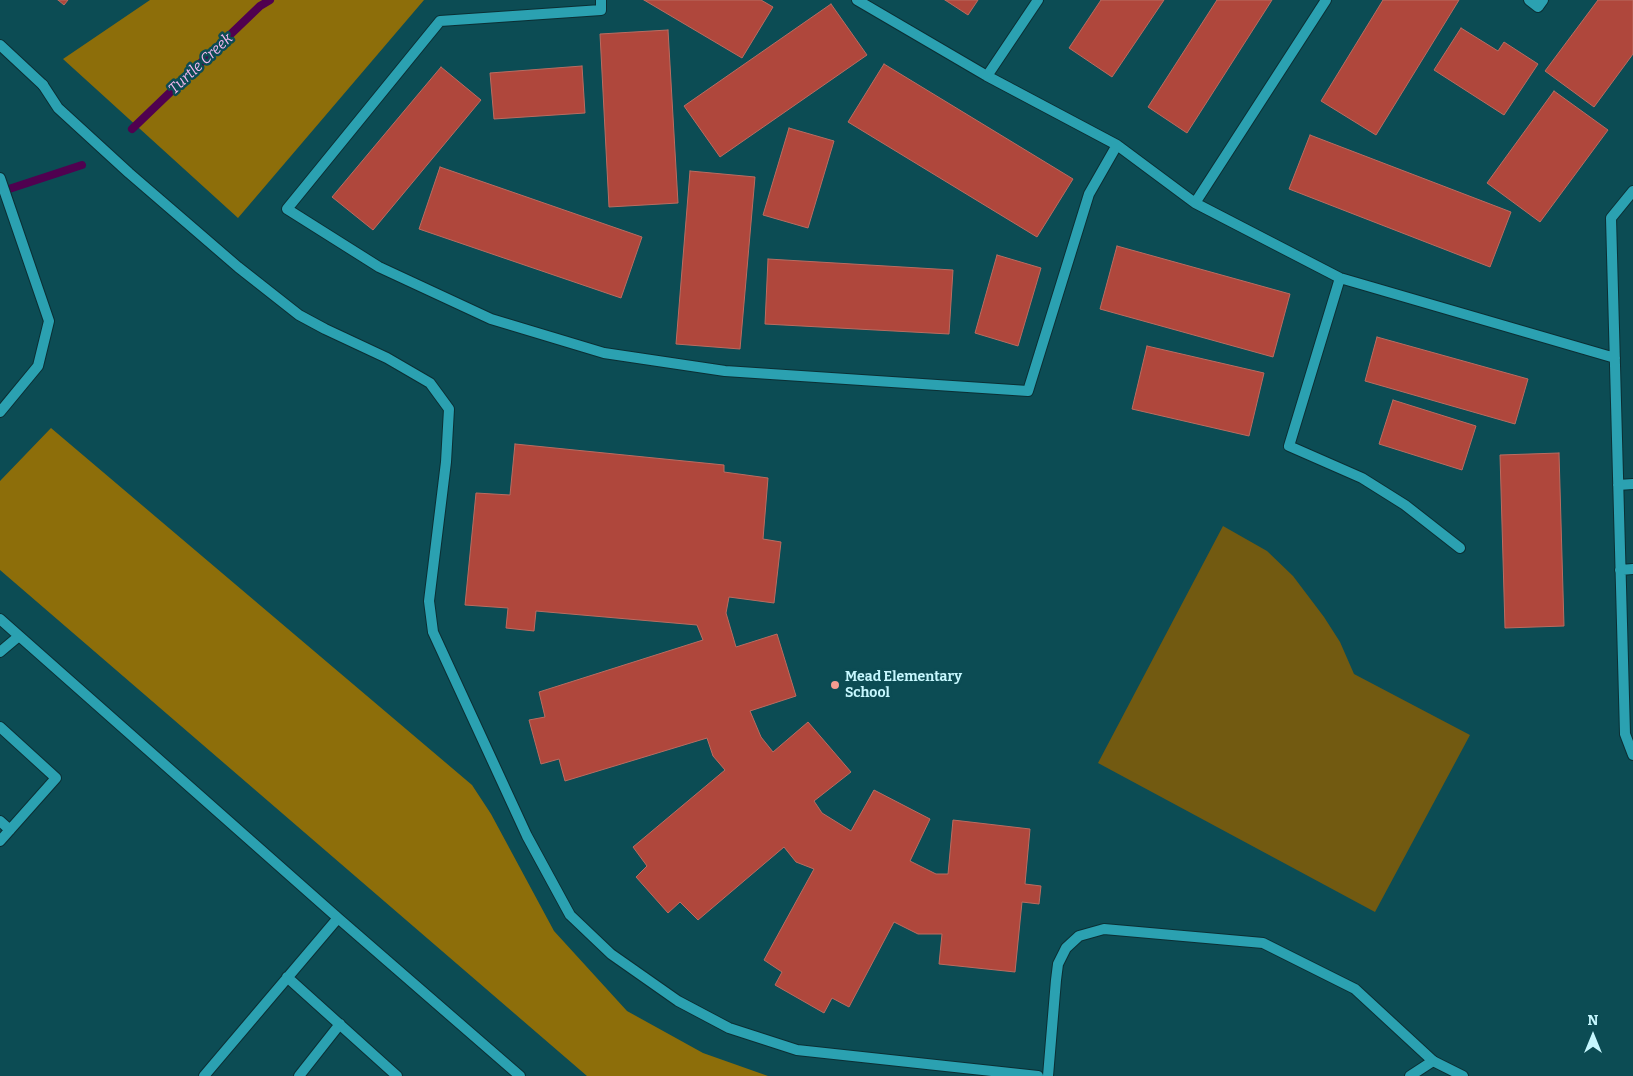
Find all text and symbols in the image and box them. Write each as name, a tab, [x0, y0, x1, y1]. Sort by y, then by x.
water label: Turtle Creek	[165, 30, 237, 98]
place label: Mead Elementary School	[845, 669, 962, 702]
marker: Mead Elementary School	[829, 679, 841, 691]
north arrow	[1568, 1011, 1618, 1061]
text: N	[1588, 1012, 1598, 1029]

